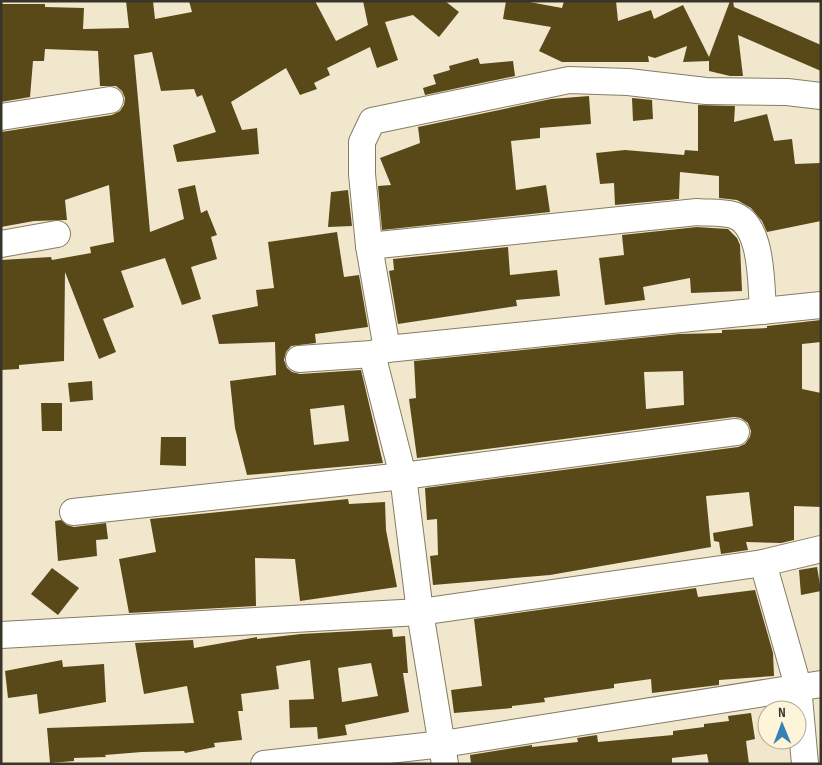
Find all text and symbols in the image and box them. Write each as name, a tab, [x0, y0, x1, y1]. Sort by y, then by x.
north arrow	[757, 700, 807, 750]
text: N	[778, 704, 786, 721]

